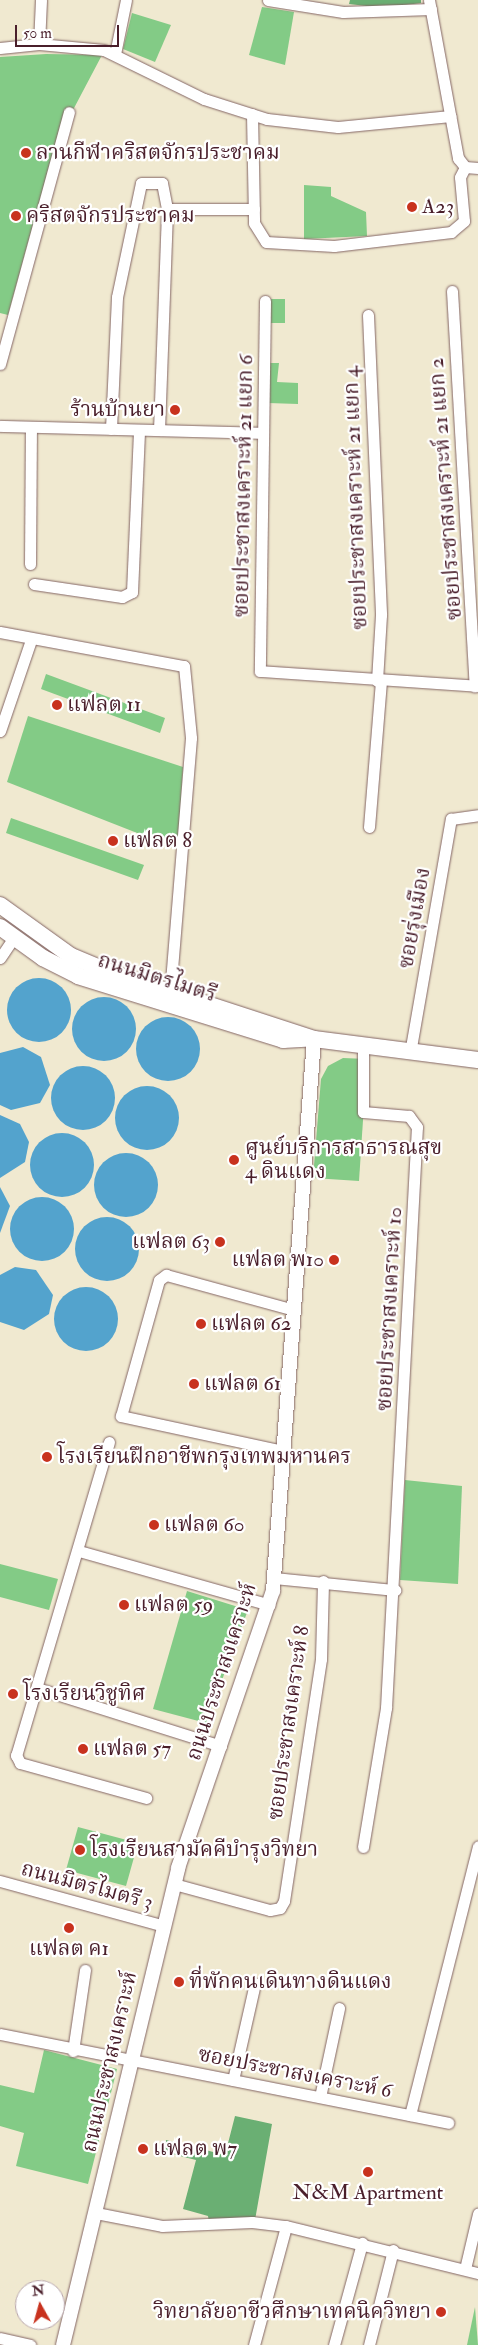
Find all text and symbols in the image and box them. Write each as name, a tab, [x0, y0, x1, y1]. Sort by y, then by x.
scale bar	[18, 15, 121, 47]
text: 50 m	[23, 24, 52, 43]
place label: ลานกีฬาคริสตจักรประชาคม	[36, 140, 280, 166]
marker: ลานกีฬาคริสตจักรประชาคม	[20, 147, 32, 159]
place label: A23	[422, 194, 454, 220]
marker: A23	[406, 201, 418, 213]
place label: คริสตจักรประชาคม	[26, 203, 195, 229]
marker: คริสตจักรประชาคม	[10, 210, 22, 222]
street label: ซอยประชาสงเคราะห์ 21 แยก 6	[229, 354, 259, 618]
street label: ซอยประชาสงเคราะห์ 21 แยก 2	[424, 357, 468, 621]
street label: ซอยประชาสงเคราะห์ 21 แยก 4	[339, 366, 373, 630]
place label: ร้านบ้านยา	[70, 397, 165, 423]
marker: ร้านบ้านยา	[169, 404, 181, 416]
place label: แฟลต 11	[67, 692, 141, 718]
marker: แฟลต 11	[51, 699, 63, 711]
place label: แฟลต 8	[123, 828, 192, 854]
marker: แฟลต 8	[107, 835, 119, 847]
street label: ซอยรุ่งเมือง	[394, 866, 436, 970]
street label: ถนนมิตรไมตรี	[95, 948, 219, 1008]
place label: ศูนย์บริการสาธารณสุข 4 ดินแดง	[245, 1135, 442, 1185]
marker: ศูนย์บริการสาธารณสุข 4 ดินแดง	[227, 1153, 241, 1167]
street label: ซอยประชาสงเคราะห์ 10	[372, 1206, 408, 1412]
place label: แฟลต 63	[132, 1229, 210, 1255]
marker: แฟลต 63	[214, 1236, 226, 1248]
place label: แฟลต พ10	[231, 1247, 324, 1273]
marker: แฟลต พ10	[328, 1254, 340, 1266]
place label: แฟลต 62	[211, 1311, 291, 1337]
marker: แฟลต 62	[195, 1318, 207, 1330]
place label: แฟลต 61	[204, 1371, 281, 1397]
marker: แฟลต 61	[188, 1378, 200, 1390]
place label: โรงเรียนฝึกอาชีพกรุงเทพมหานคร	[57, 1444, 351, 1470]
marker: โรงเรียนฝึกอาชีพกรุงเทพมหานคร	[41, 1451, 53, 1463]
place label: แฟลต 60	[164, 1512, 245, 1538]
marker: แฟลต 60	[148, 1519, 160, 1531]
street label: ถนนประชาสงเคราะห์	[181, 1580, 263, 1764]
place label: แฟลต 59	[134, 1592, 213, 1618]
marker: แฟลต 59	[118, 1599, 130, 1611]
street label: ซอยประชาสงเคราะห์ 8	[263, 1624, 315, 1822]
place label: โรงเรียนวิชูทิศ	[23, 1681, 145, 1707]
marker: โรงเรียนวิชูทิศ	[7, 1688, 19, 1700]
place label: แฟลต 57	[93, 1736, 171, 1762]
marker: แฟลต 57	[77, 1743, 89, 1755]
place label: โรงเรียนสามัคคีบํารุงวิทยา	[90, 1837, 318, 1863]
marker: โรงเรียนสามัคคีบํารุงวิทยา	[74, 1844, 86, 1856]
street label: ถนนมิตรไมตรี 3	[18, 1856, 156, 1916]
marker: แฟลต ค1	[63, 1922, 75, 1934]
place label: แฟลต ค1	[29, 1936, 109, 1962]
street label: ถนนประชาสงเคราะห์	[77, 1969, 143, 2155]
place label: ที่พักคนเดินทางดินแดง	[189, 1969, 392, 1995]
marker: ที่พักคนเดินทางดินแดง	[173, 1976, 185, 1988]
street label: ซอยประชาสงเคราะห์ 6	[196, 2042, 394, 2104]
place label: แฟลต พ7	[153, 2136, 237, 2162]
marker: แฟลต พ7	[137, 2143, 149, 2155]
marker: N&M Apartment	[362, 2166, 374, 2178]
place label: N&M Apartment	[293, 2180, 443, 2206]
north arrow	[15, 2280, 65, 2330]
text: N	[31, 2281, 45, 2300]
place label: วิทยาลัยอาชีวศึกษาเทคนิควิทยา	[153, 2299, 431, 2325]
marker: วิทยาลัยอาชีวศึกษาเทคนิควิทยา	[435, 2306, 447, 2318]

